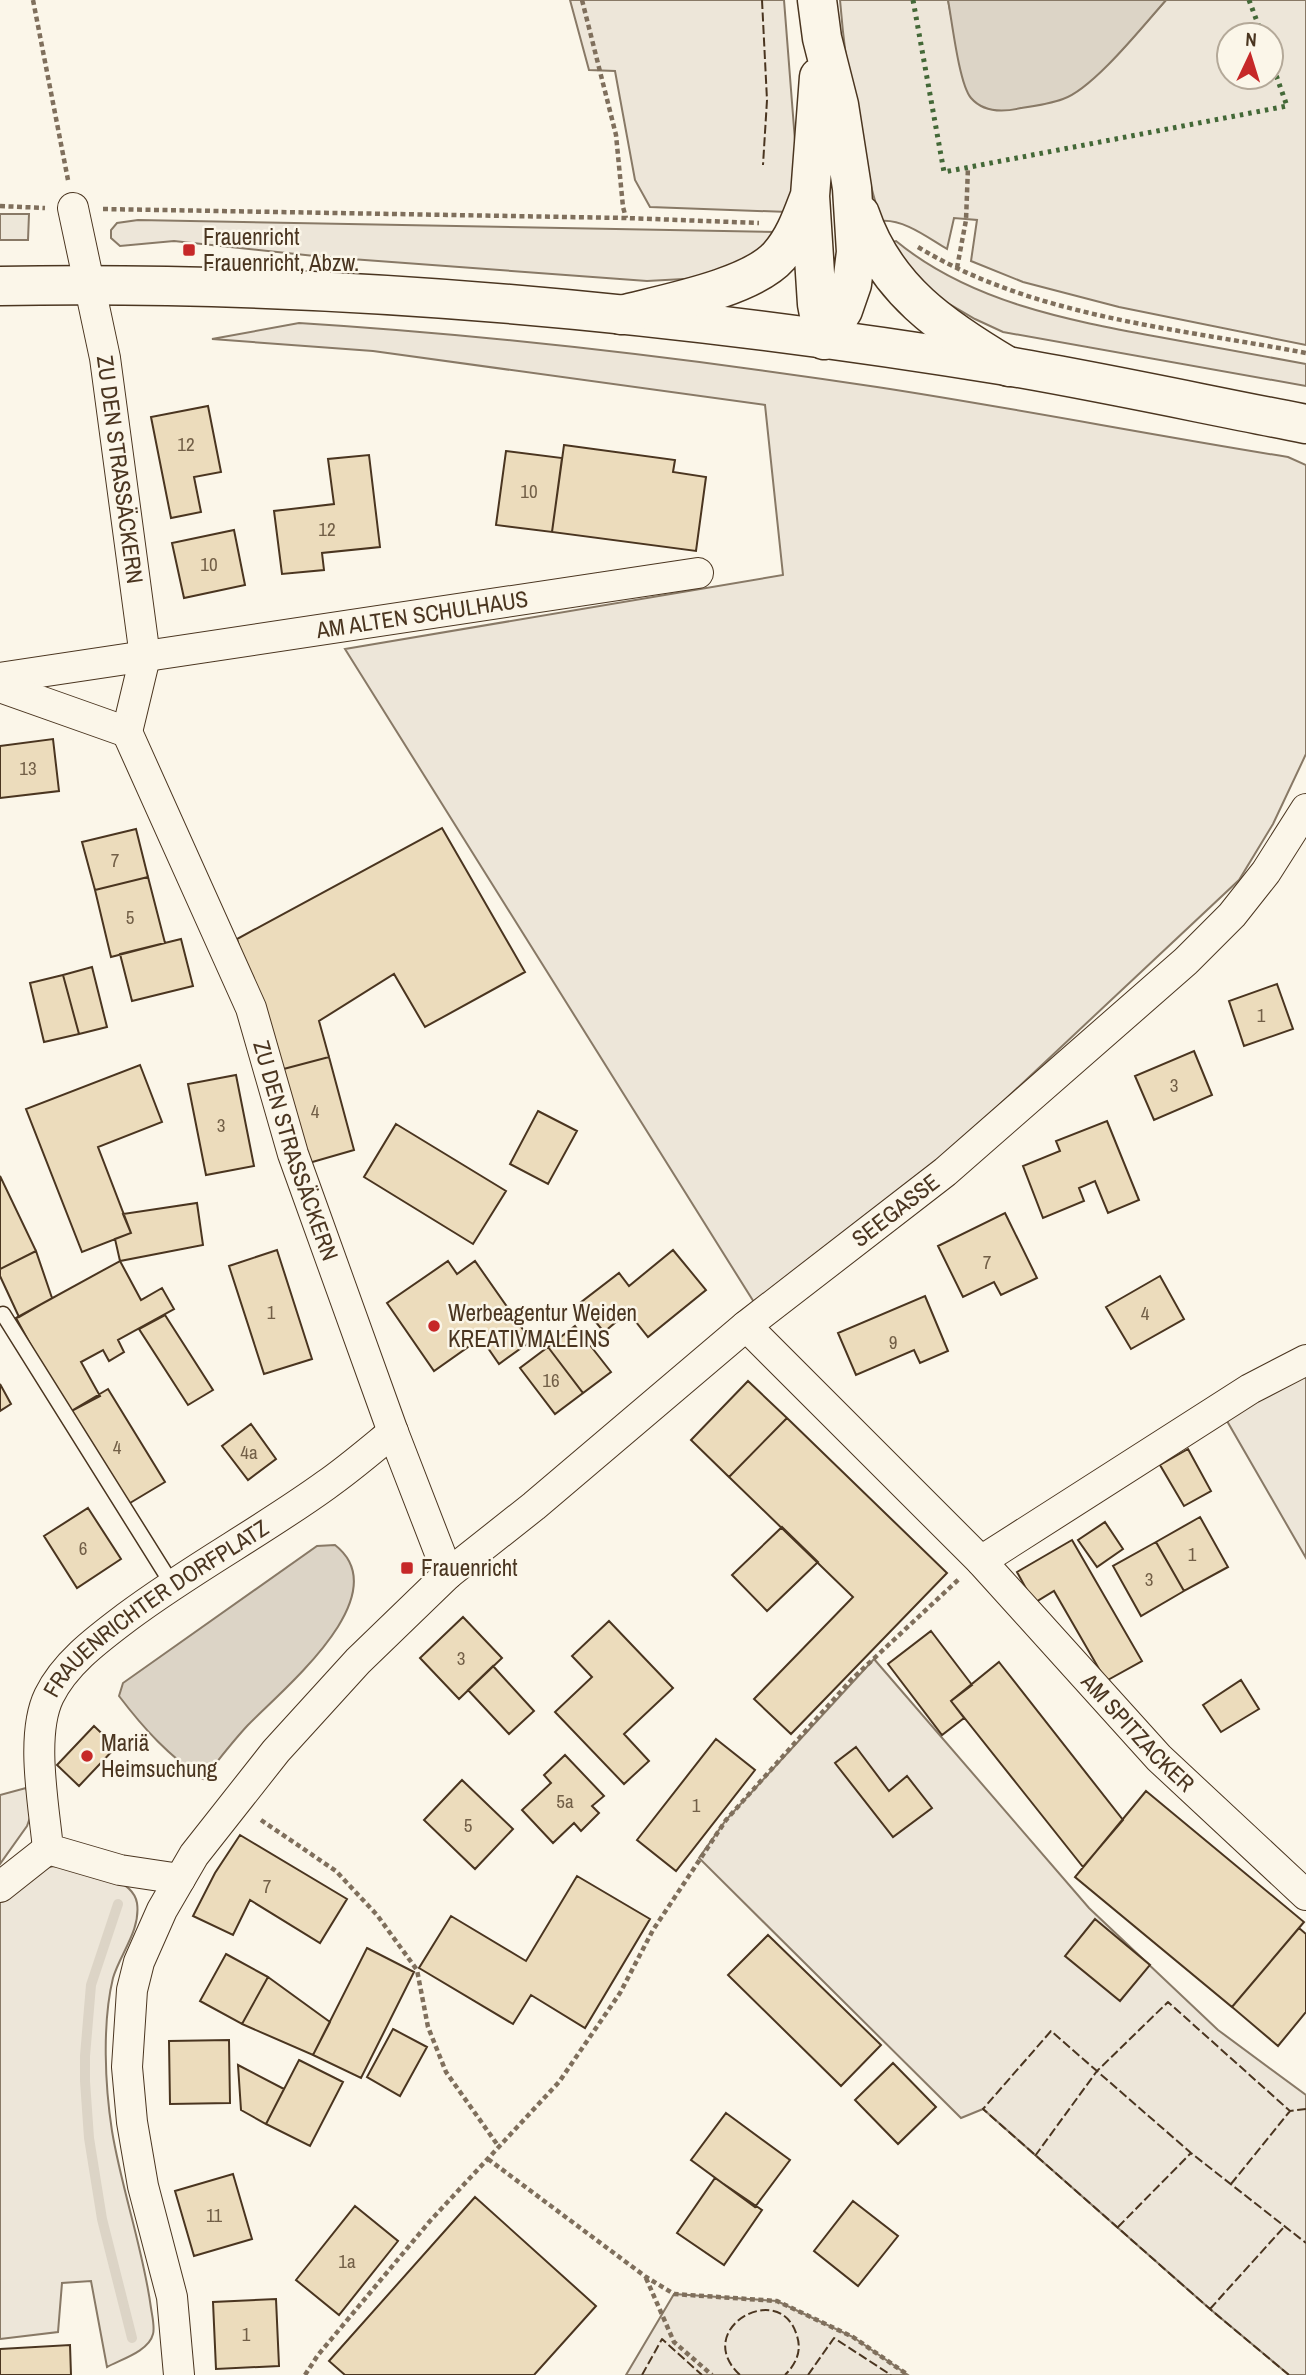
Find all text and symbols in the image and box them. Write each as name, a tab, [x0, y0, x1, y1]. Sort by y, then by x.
north arrow	[1215, 21, 1285, 91]
text: N	[1245, 26, 1258, 52]
place label: Frauenricht Frauenricht, Abzw.	[203, 221, 359, 278]
marker: Frauenricht Frauenricht, Abzw.	[181, 242, 197, 258]
street label: ZU DEN STRASSÄCKERN	[90, 354, 151, 585]
house number: 12	[177, 431, 195, 457]
house number: 10	[520, 478, 538, 504]
house number: 12	[318, 516, 336, 542]
house number: 10	[200, 551, 218, 577]
street label: AM ALTEN SCHULHAUS	[313, 583, 530, 645]
house number: 13	[19, 755, 37, 781]
house number: 7	[111, 847, 120, 873]
house number: 5	[126, 904, 135, 930]
house number: 1	[1257, 1002, 1266, 1028]
street label: ZU DEN STRASSÄCKERN	[246, 1037, 346, 1265]
house number: 3	[1170, 1072, 1178, 1098]
house number: 4	[311, 1098, 320, 1124]
house number: 3	[217, 1112, 225, 1138]
street label: SEEGASSE	[845, 1166, 945, 1254]
house number: 7	[983, 1249, 992, 1275]
place label: Werbeagentur Weiden KREATIVMALEINS	[448, 1297, 637, 1354]
house number: 1	[267, 1299, 276, 1325]
house number: 4	[1141, 1300, 1150, 1326]
marker: Werbeagentur Weiden KREATIVMALEINS	[426, 1318, 442, 1334]
house number: 9	[889, 1329, 897, 1355]
house number: 16	[542, 1367, 560, 1393]
house number: 4	[113, 1434, 122, 1460]
house number: 4a	[240, 1439, 258, 1465]
street label: FRAUENRICHTER DORFPLATZ	[35, 1512, 274, 1703]
house number: 6	[79, 1535, 87, 1561]
house number: 1	[1188, 1541, 1197, 1567]
place label: Frauenricht	[421, 1552, 517, 1583]
marker: Frauenricht	[399, 1560, 415, 1576]
house number: 3	[1145, 1566, 1153, 1592]
house number: 3	[457, 1645, 465, 1671]
street label: AM SPITZACKER	[1074, 1666, 1202, 1799]
place label: Mariä Heimsuchung	[101, 1727, 218, 1784]
marker: Mariä Heimsuchung	[79, 1748, 95, 1764]
house number: 5a	[556, 1788, 574, 1814]
house number: 1	[692, 1792, 701, 1818]
house number: 5	[464, 1812, 473, 1838]
house number: 7	[263, 1873, 272, 1899]
house number: 11	[206, 2202, 222, 2228]
house number: 1a	[338, 2248, 356, 2274]
house number: 1	[242, 2321, 251, 2347]

